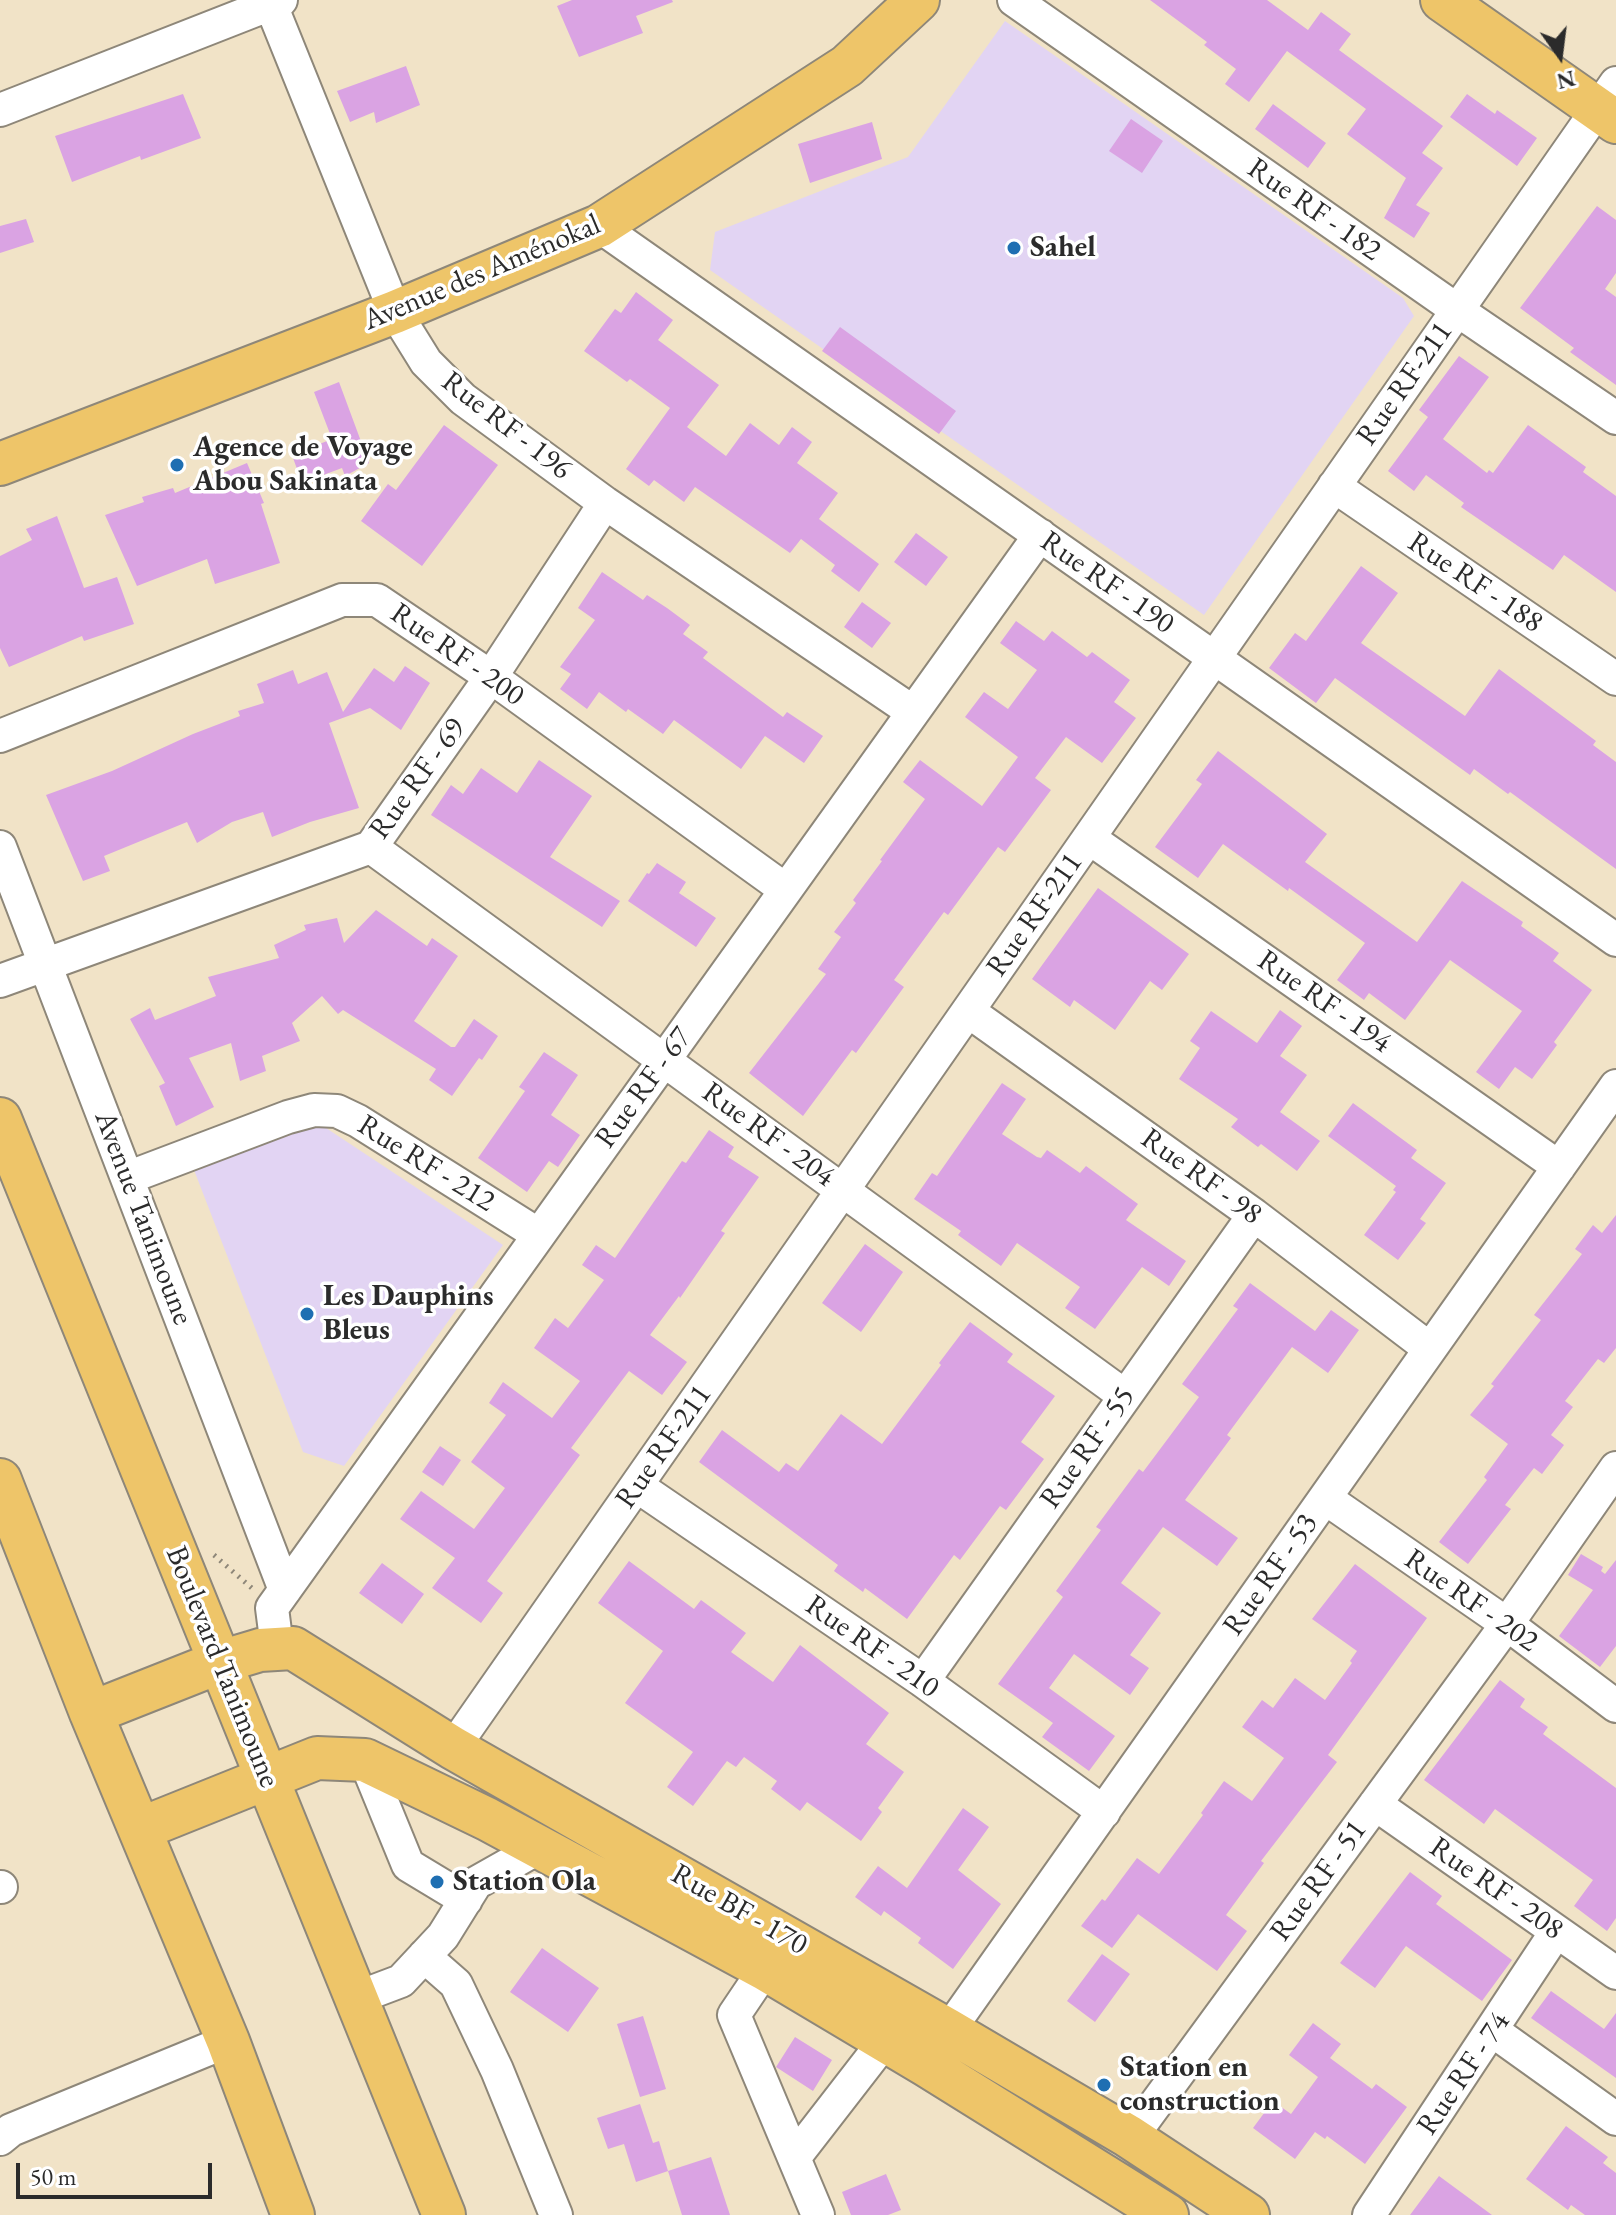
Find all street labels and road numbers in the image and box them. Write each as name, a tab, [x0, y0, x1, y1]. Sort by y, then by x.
street label: Rue RF - 182	[1240, 151, 1388, 269]
street label: Avenue des Aménokal	[358, 207, 606, 339]
street label: Rue RF-211	[1349, 315, 1461, 453]
street label: Rue RF - 196	[434, 364, 578, 488]
street label: Rue RF - 190	[1033, 524, 1181, 642]
street label: Rue RF - 188	[1401, 525, 1549, 641]
street label: Rue RF - 200	[383, 596, 531, 714]
street label: Rue RF - 69	[362, 712, 474, 846]
street label: Rue RF-211	[979, 846, 1091, 984]
street label: Rue RF - 194	[1250, 943, 1398, 1061]
street label: Rue RF - 67	[588, 1021, 700, 1155]
street label: Rue RF - 204	[695, 1075, 841, 1195]
street label: Avenue Tanimoune	[86, 1106, 200, 1330]
street label: Rue RF - 212	[351, 1108, 501, 1220]
street label: Rue RF - 98	[1134, 1121, 1268, 1233]
street label: Rue RF-211	[608, 1378, 720, 1516]
street label: Rue RF - 55	[1033, 1380, 1143, 1516]
street label: Rue RF - 53	[1216, 1507, 1326, 1643]
street label: Boulevard Tanimoune	[157, 1541, 287, 1793]
street label: Rue RF - 202	[1397, 1542, 1545, 1660]
street label: Rue RF - 210	[798, 1588, 946, 1706]
street label: Rue RF - 51	[1263, 1814, 1375, 1948]
street label: Rue RF - 208	[1422, 1830, 1570, 1948]
street label: Rue BF - 170	[664, 1857, 814, 1963]
street label: Rue RF - 74	[1410, 2006, 1518, 2142]

